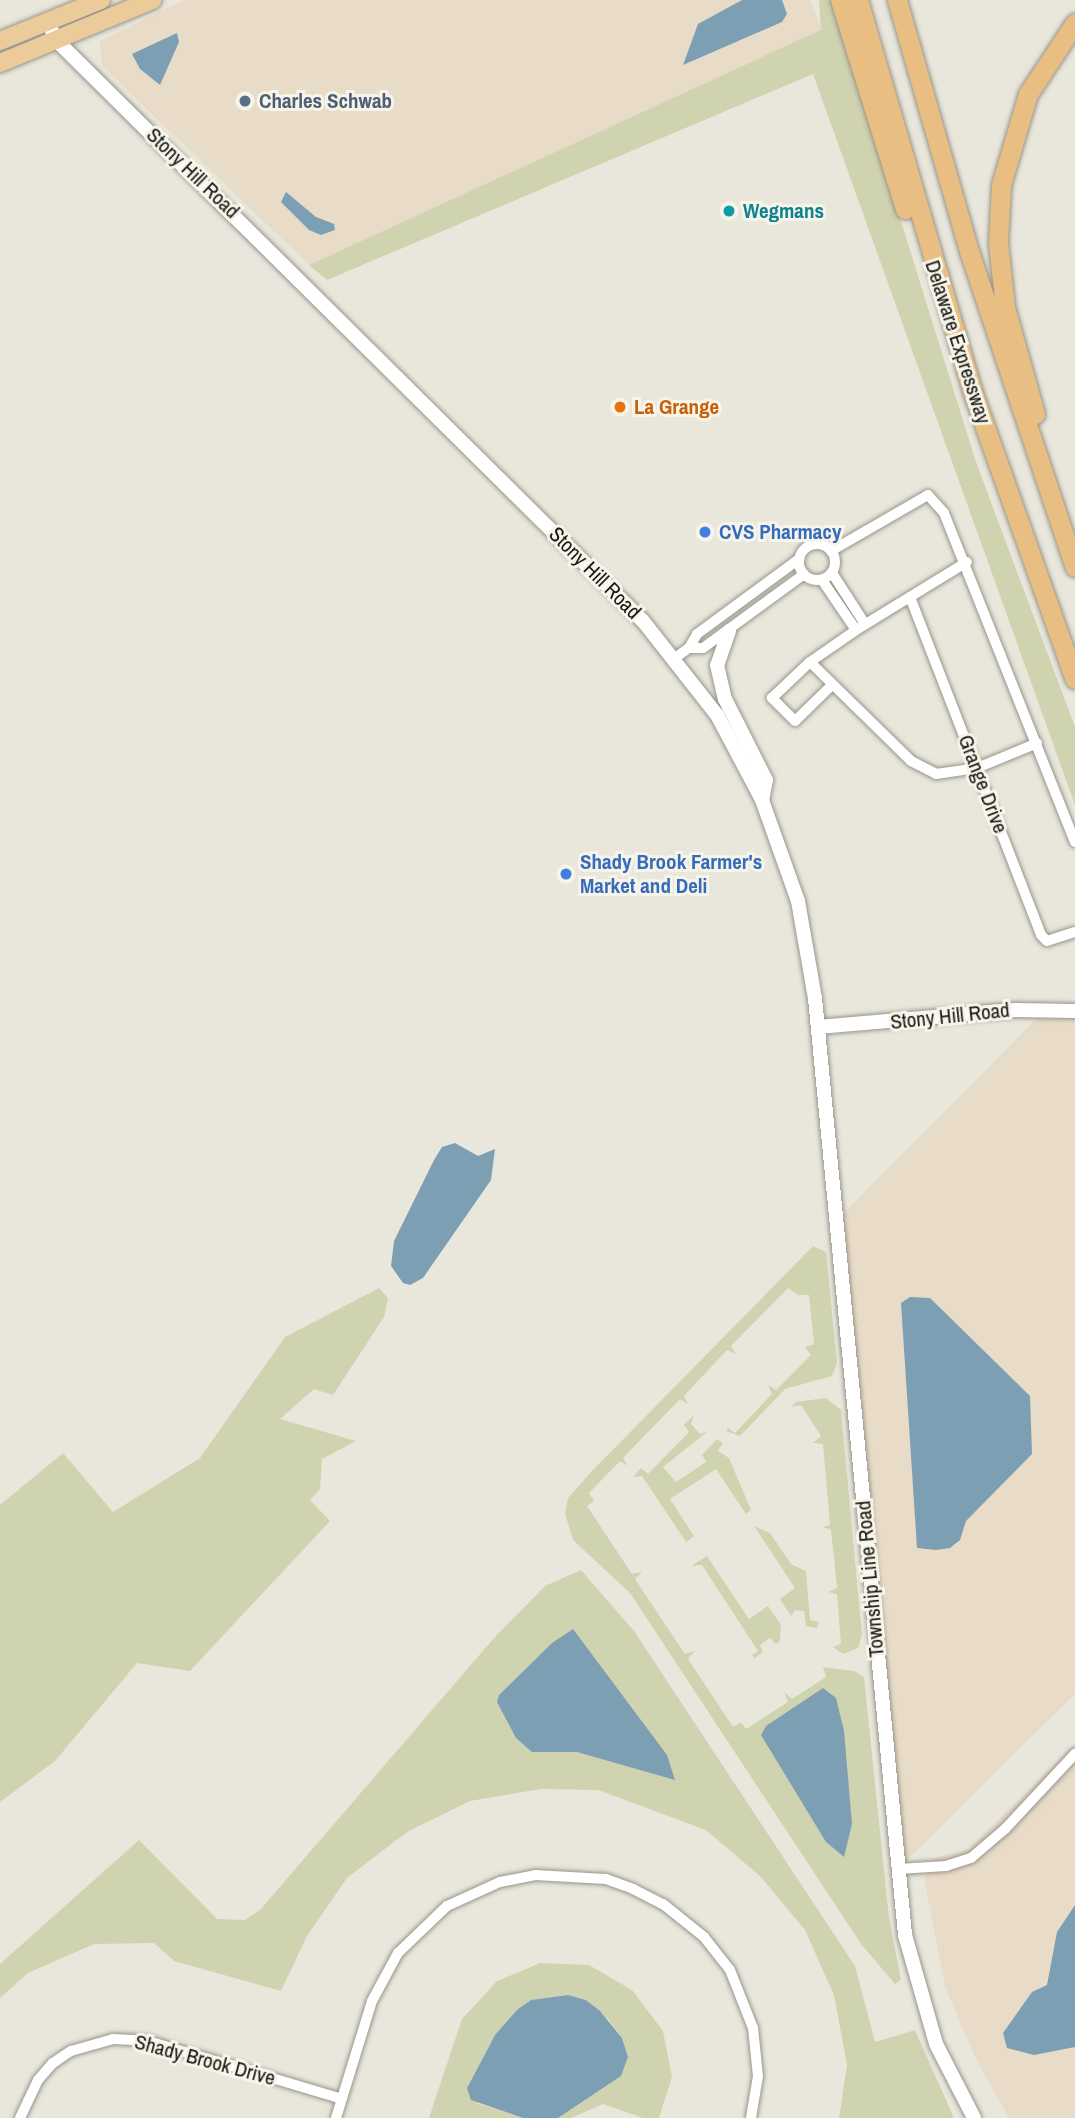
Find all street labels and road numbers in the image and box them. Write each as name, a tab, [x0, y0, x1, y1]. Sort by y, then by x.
street label: Stony Hill Road	[141, 122, 245, 224]
street label: Delaware Expressway	[920, 257, 996, 427]
street label: Stony Hill Road	[544, 522, 646, 624]
street label: Grange Drive	[953, 731, 1013, 837]
street label: Stony Hill Road	[889, 997, 1011, 1035]
street label: Township Line Road	[851, 1500, 889, 1658]
street label: Shady Brook Drive	[132, 2029, 278, 2091]

